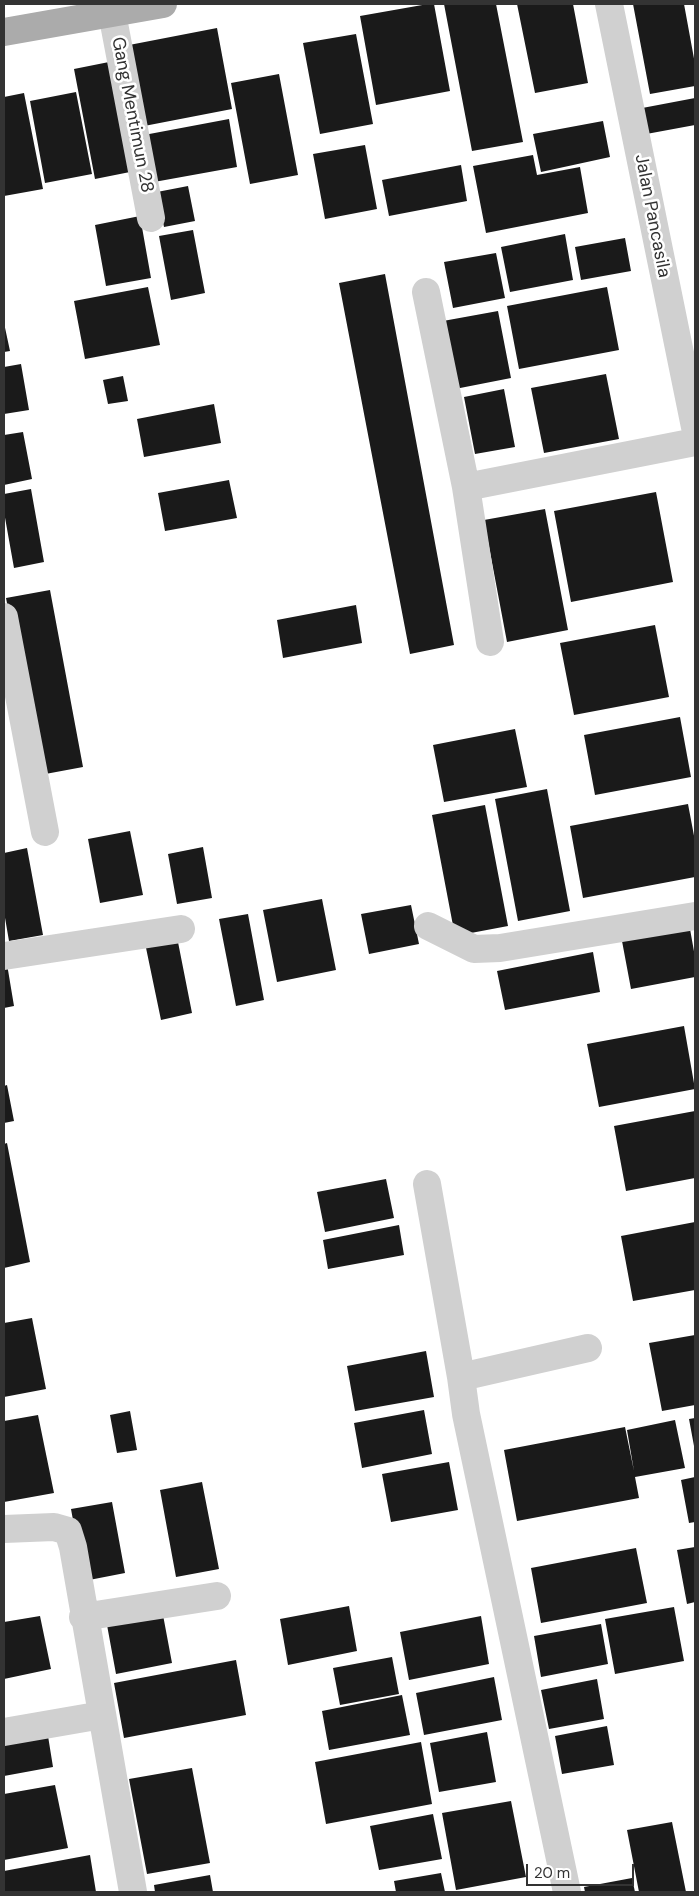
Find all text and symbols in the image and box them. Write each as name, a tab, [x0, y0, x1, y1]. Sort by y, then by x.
street label: Gang Mentimun 28	[106, 35, 158, 195]
street label: Jalan Pancasila	[629, 153, 675, 279]
scale bar	[529, 1854, 636, 1886]
text: 20 m	[534, 1863, 570, 1883]

